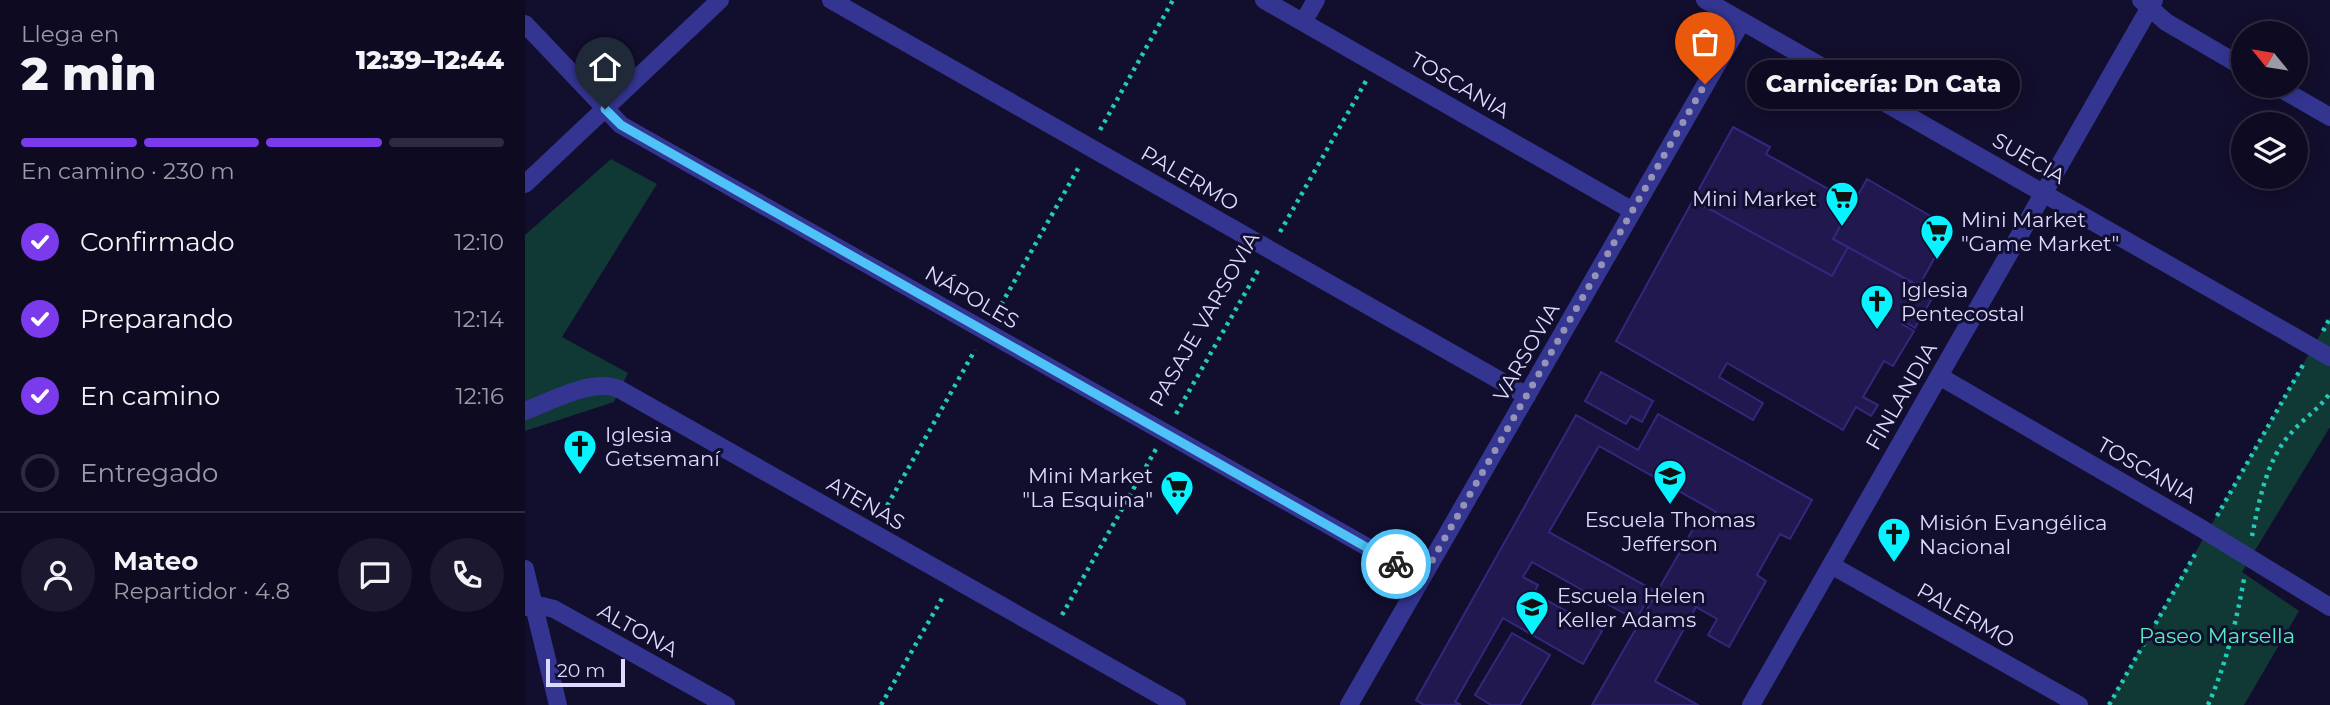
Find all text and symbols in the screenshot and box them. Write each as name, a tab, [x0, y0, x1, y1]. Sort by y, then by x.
pin	[1675, 12.0, 1735, 84]
text: Llega en	[21, 20, 119, 48]
north arrow	[2231, 21, 2308, 98]
map controls	[2231, 21, 2308, 189]
icon: bag	[1686, 23, 1724, 61]
pin	[575, 37, 635, 109]
text: 12:39–12:44	[356, 44, 504, 76]
text: 2 min	[21, 45, 156, 102]
street label: TOSCANIA	[1406, 47, 1515, 124]
icon: home	[586, 48, 624, 86]
callout: Carnicería: Dn Cata	[1747, 60, 2020, 108]
text: Carnicería: Dn Cata	[1766, 70, 2001, 98]
button: layers	[2231, 112, 2308, 189]
street label: SUECIA	[1988, 127, 2071, 189]
street label: PALERMO	[1137, 140, 1243, 216]
text: En camino · 230 m	[21, 157, 235, 185]
supermarket icon: Mini Market	[1823, 179, 1861, 228]
place label: Mini Market	[1692, 186, 1817, 211]
place label: Mini Market "Game Market"	[1961, 207, 2119, 256]
supermarket icon: Mini Market "Game Market"	[1918, 212, 1956, 261]
icon: check	[21, 223, 59, 261]
text: Confirmado	[80, 226, 235, 258]
street label: PASAJE VARSOVIA	[1144, 226, 1265, 411]
text: 12:10	[454, 228, 504, 256]
street label: NÁPOLES	[921, 260, 1023, 334]
place label: Iglesia Pentecostal	[1901, 277, 2025, 326]
church icon: Iglesia Pentecostal	[1858, 282, 1896, 331]
street label: VARSOVIA	[1488, 297, 1565, 406]
icon: check	[21, 300, 59, 338]
text: Preparando	[80, 303, 233, 335]
text: 12:14	[454, 305, 504, 333]
street label: FINLANDIA	[1860, 337, 1942, 454]
icon: check	[21, 377, 59, 415]
text: En camino	[80, 380, 220, 412]
text: 12:16	[455, 382, 504, 410]
place label: Iglesia Getsemaní	[605, 422, 721, 471]
church icon: Iglesia Getsemaní	[561, 427, 599, 476]
street label: TOSCANIA	[2093, 432, 2202, 509]
text: Entregado	[80, 457, 218, 489]
school or university icon: Escuela Thomas Jefferson	[1651, 457, 1689, 506]
place label: Mini Market "La Esquina"	[1022, 463, 1153, 512]
supermarket icon: Mini Market "La Esquina"	[1158, 468, 1196, 517]
street label: ATENAS	[823, 471, 909, 535]
place label: Escuela Thomas Jefferson	[1585, 507, 1755, 556]
place label: Misión Evangélica Nacional	[1919, 510, 2107, 559]
church icon: Misión Evangélica Nacional	[1875, 515, 1913, 564]
courier	[1361, 529, 1431, 599]
button: person	[21, 538, 95, 612]
button: chat	[338, 538, 412, 612]
button: phone	[430, 538, 504, 612]
text: Mateo	[113, 545, 198, 577]
icon: bike	[1377, 545, 1415, 583]
text: Repartidor · 4.8	[113, 577, 290, 605]
street label: PALERMO	[1913, 577, 2019, 653]
place label: Escuela Helen Keller Adams	[1557, 583, 1706, 632]
school or university icon: Escuela Helen Keller Adams	[1513, 588, 1551, 637]
street label: ALTONA	[594, 598, 683, 663]
park label: Paseo Marsella	[2139, 623, 2295, 648]
scale bar	[546, 656, 625, 688]
text: 20 m	[557, 659, 605, 682]

